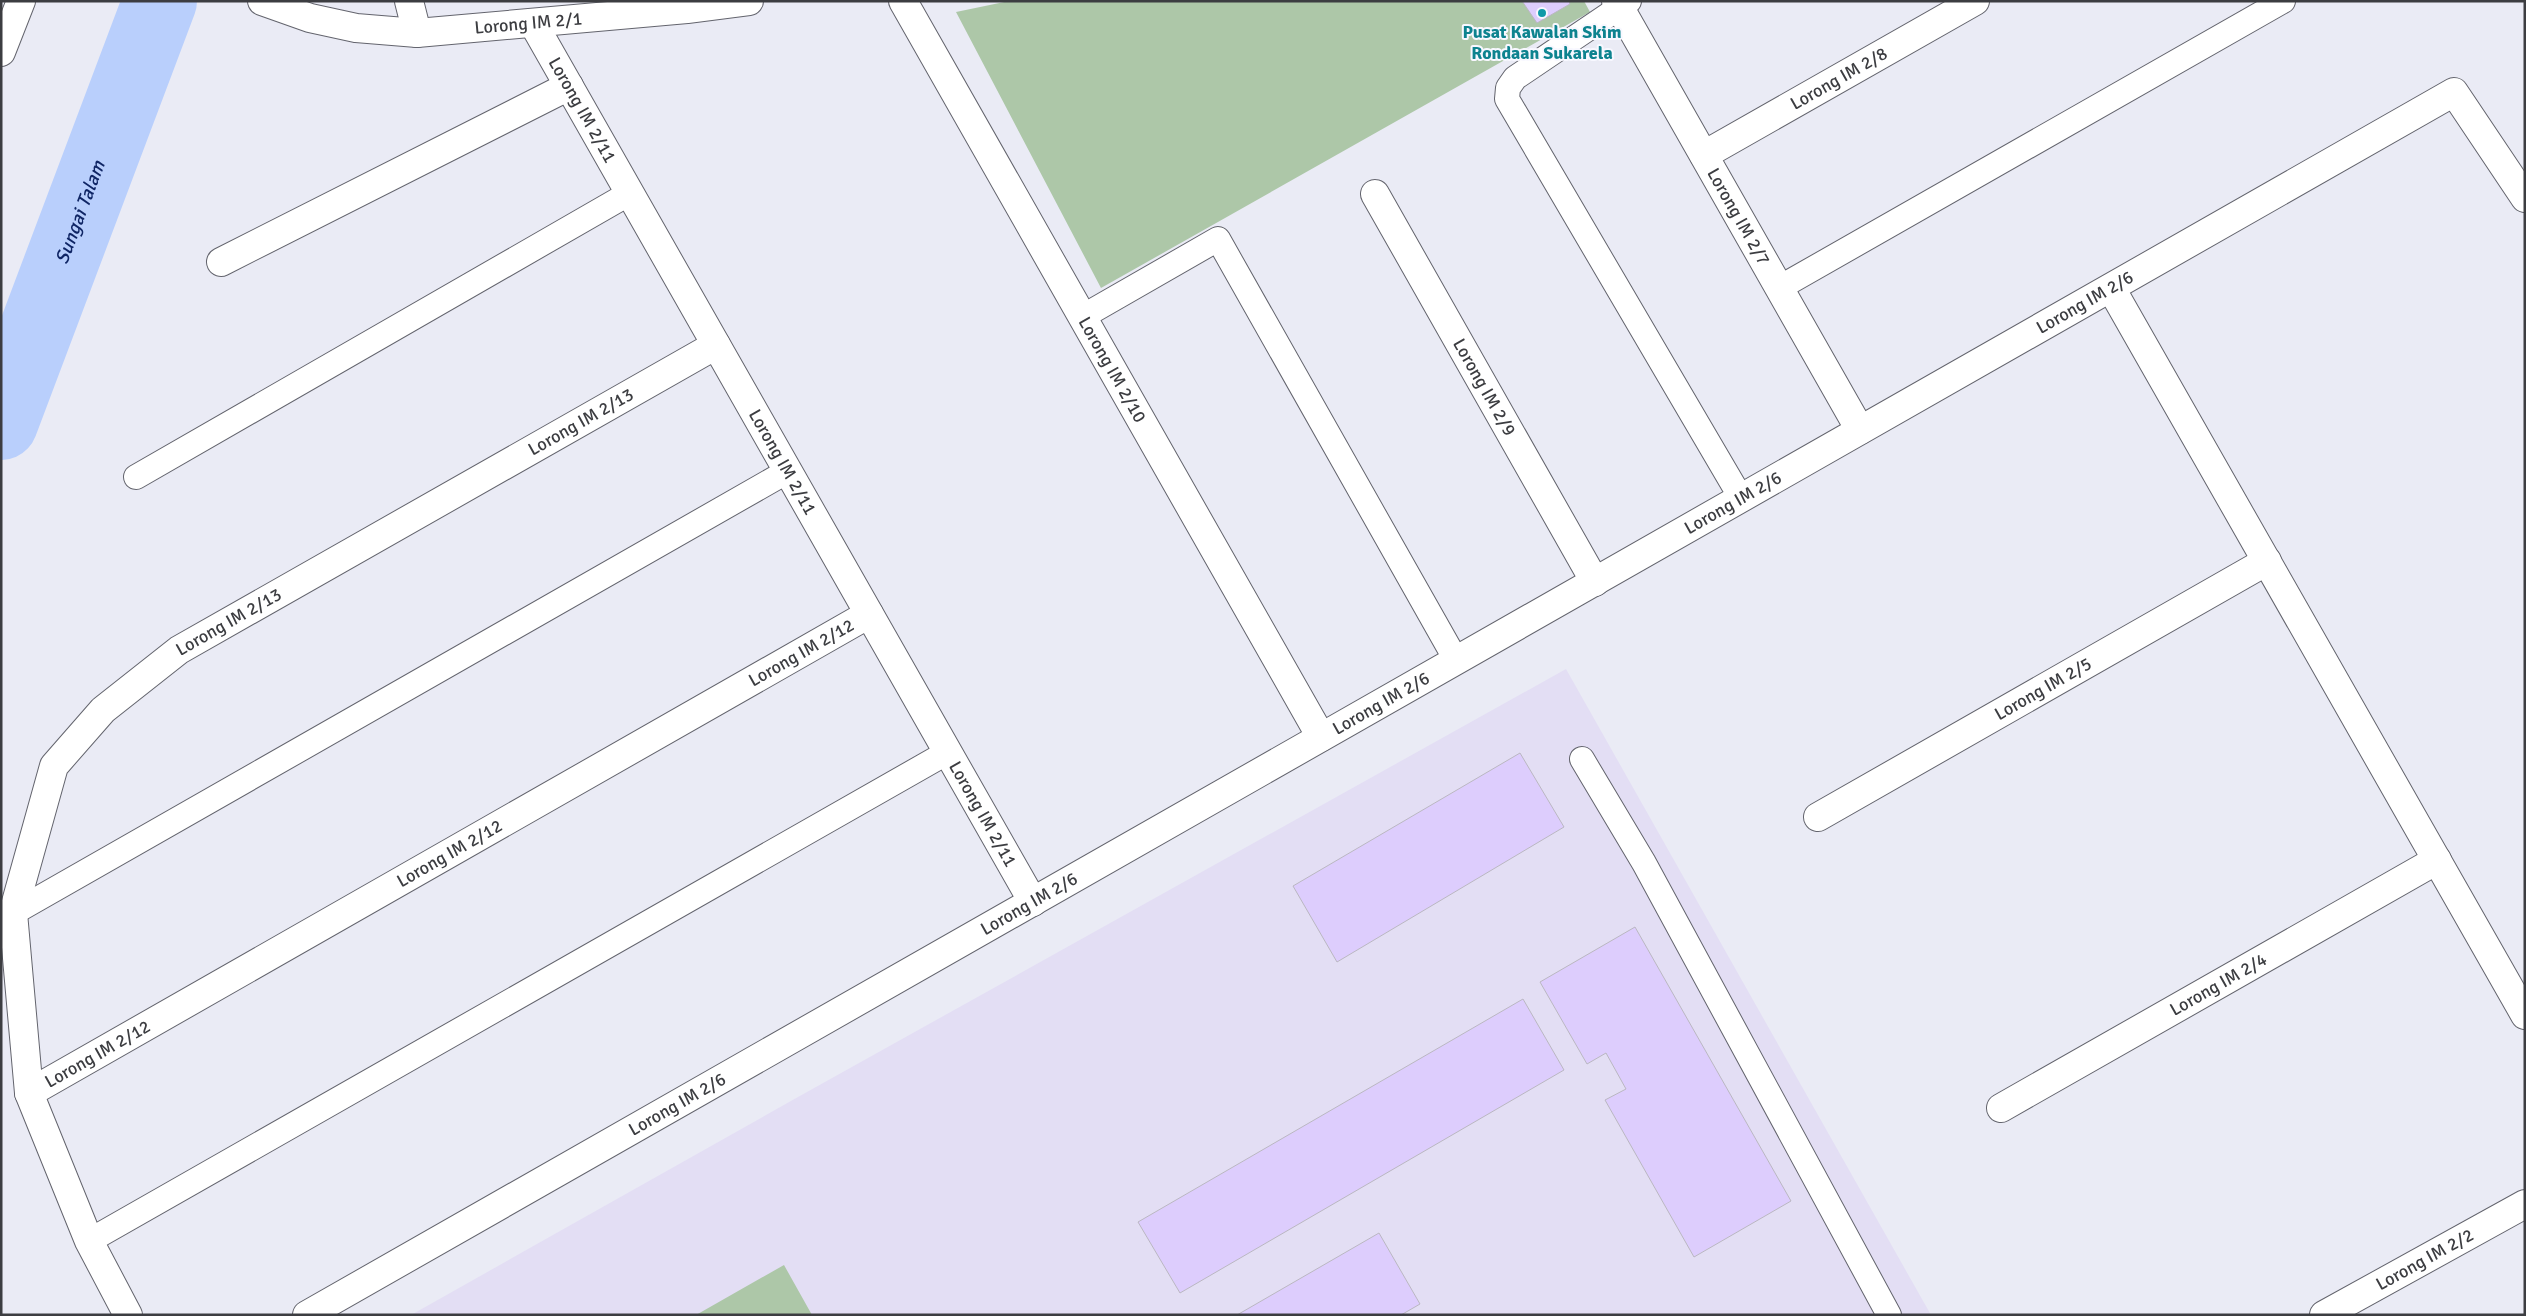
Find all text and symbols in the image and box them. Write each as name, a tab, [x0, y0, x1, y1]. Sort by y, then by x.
street label: Lorong IM 2/1	[474, 7, 583, 39]
marker: Pusat Kawalan Skim Rondaan Sukarela	[1536, 7, 1548, 19]
place label: Pusat Kawalan Skim Rondaan Sukarela	[1462, 21, 1622, 64]
street label: Lorong IM 2/8	[1786, 42, 1891, 115]
street label: Lorong IM 2/11	[544, 53, 621, 167]
water label: Sungai Talam	[50, 157, 111, 267]
street label: Lorong IM 2/7	[1702, 164, 1775, 269]
street label: Lorong IM 2/6	[2032, 266, 2137, 339]
street label: Lorong IM 2/10	[1074, 313, 1151, 426]
street label: Lorong IM 2/9	[1448, 335, 1521, 440]
street label: Lorong IM 2/13	[524, 383, 638, 460]
street label: Lorong IM 2/11	[744, 405, 821, 519]
street label: Lorong IM 2/6	[1680, 466, 1785, 539]
street label: Lorong IM 2/13	[172, 583, 285, 660]
street label: Lorong IM 2/12	[745, 614, 858, 691]
street label: Lorong IM 2/5	[1991, 652, 2095, 725]
street label: Lorong IM 2/6	[1329, 667, 1433, 740]
street label: Lorong IM 2/11	[944, 757, 1022, 871]
street label: Lorong IM 2/12	[393, 814, 506, 892]
street label: Lorong IM 2/6	[977, 867, 1082, 940]
street label: Lorong IM 2/4	[2166, 948, 2271, 1021]
street label: Lorong IM 2/12	[41, 1015, 154, 1093]
street label: Lorong IM 2/6	[625, 1068, 730, 1140]
street label: Lorong IM 2/2	[2372, 1224, 2477, 1295]

